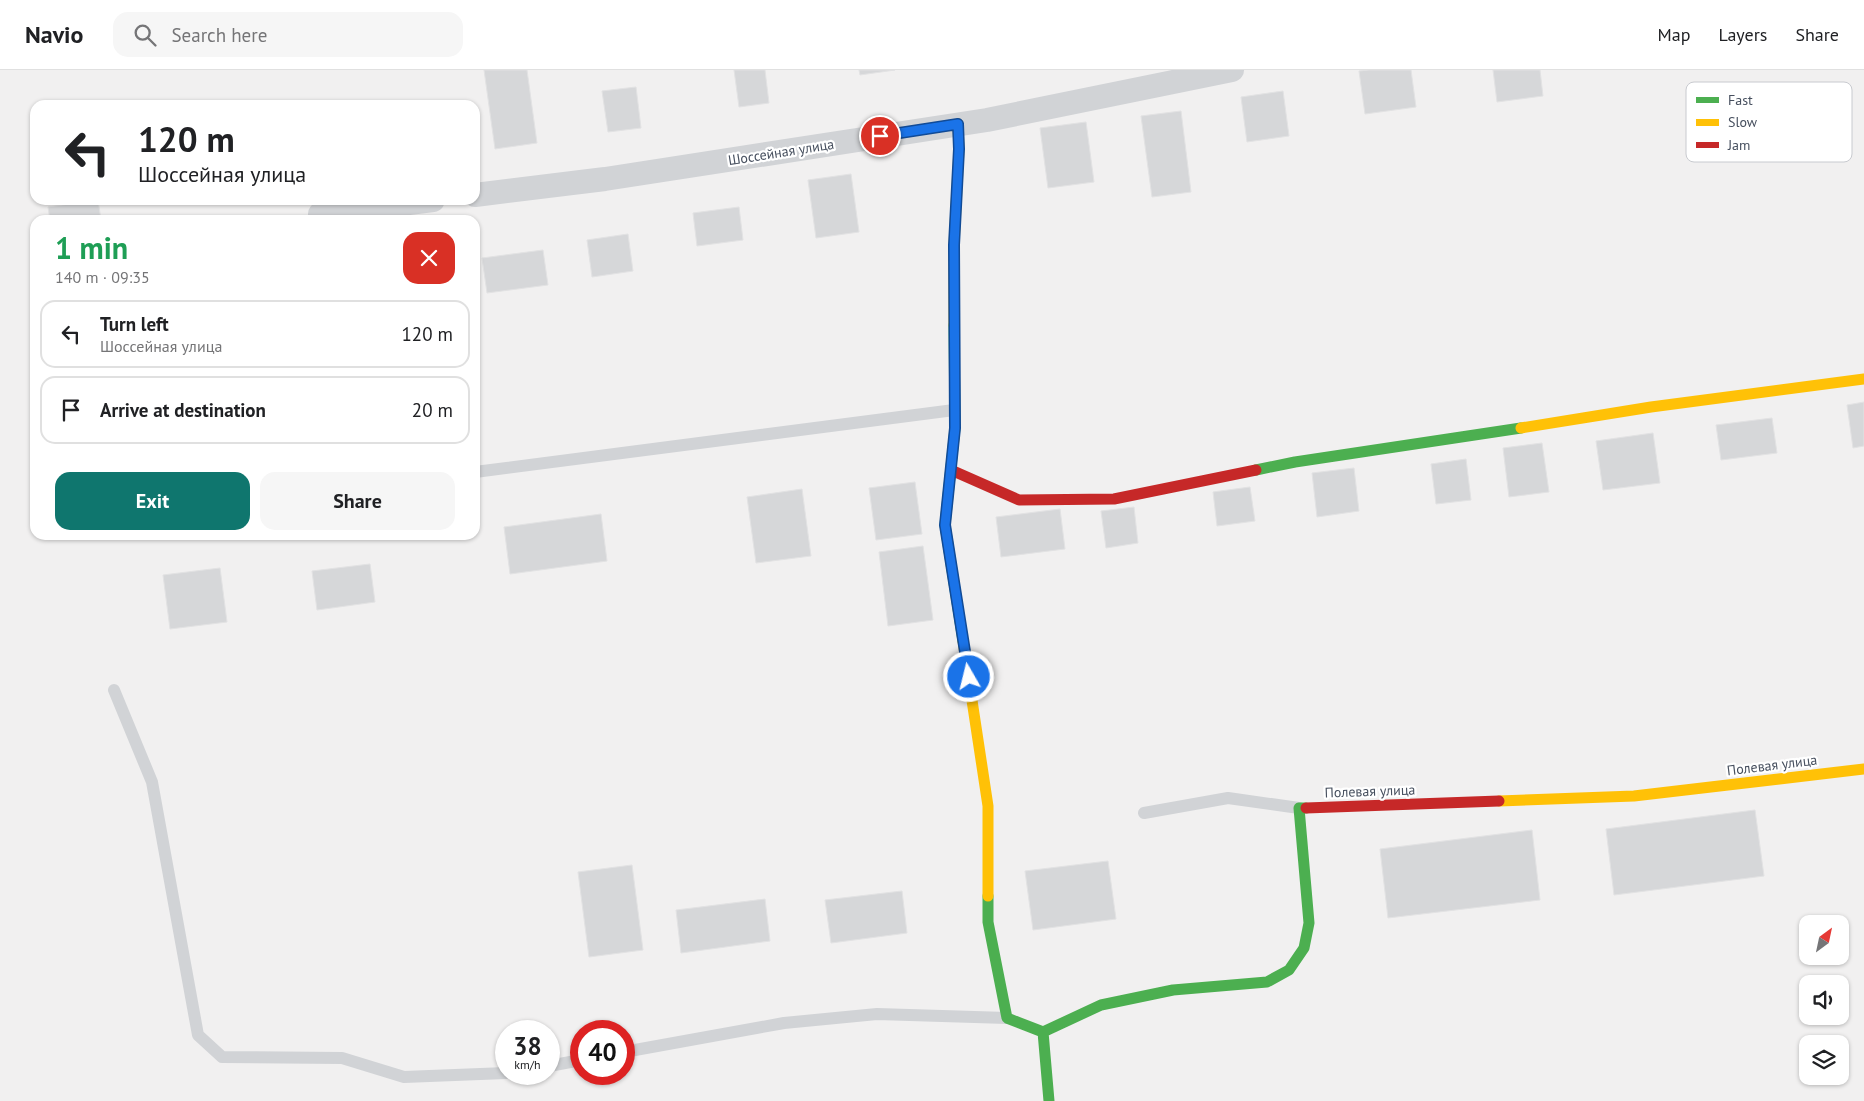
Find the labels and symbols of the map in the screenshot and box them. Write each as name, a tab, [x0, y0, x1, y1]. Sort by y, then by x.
legend	[1686, 82, 1852, 162]
text: Fast	[1728, 91, 1753, 109]
text: Slow	[1728, 113, 1758, 131]
pin	[859, 115, 901, 157]
street label: Шоссейная улица	[727, 135, 835, 169]
text: Jam	[1727, 136, 1750, 154]
position arrow	[942, 650, 994, 702]
street label: Полевая улица	[1726, 751, 1818, 779]
street label: Полевая улица	[1324, 780, 1416, 802]
north arrow	[1799, 915, 1849, 965]
speed limit sign: 40	[570, 1020, 635, 1085]

